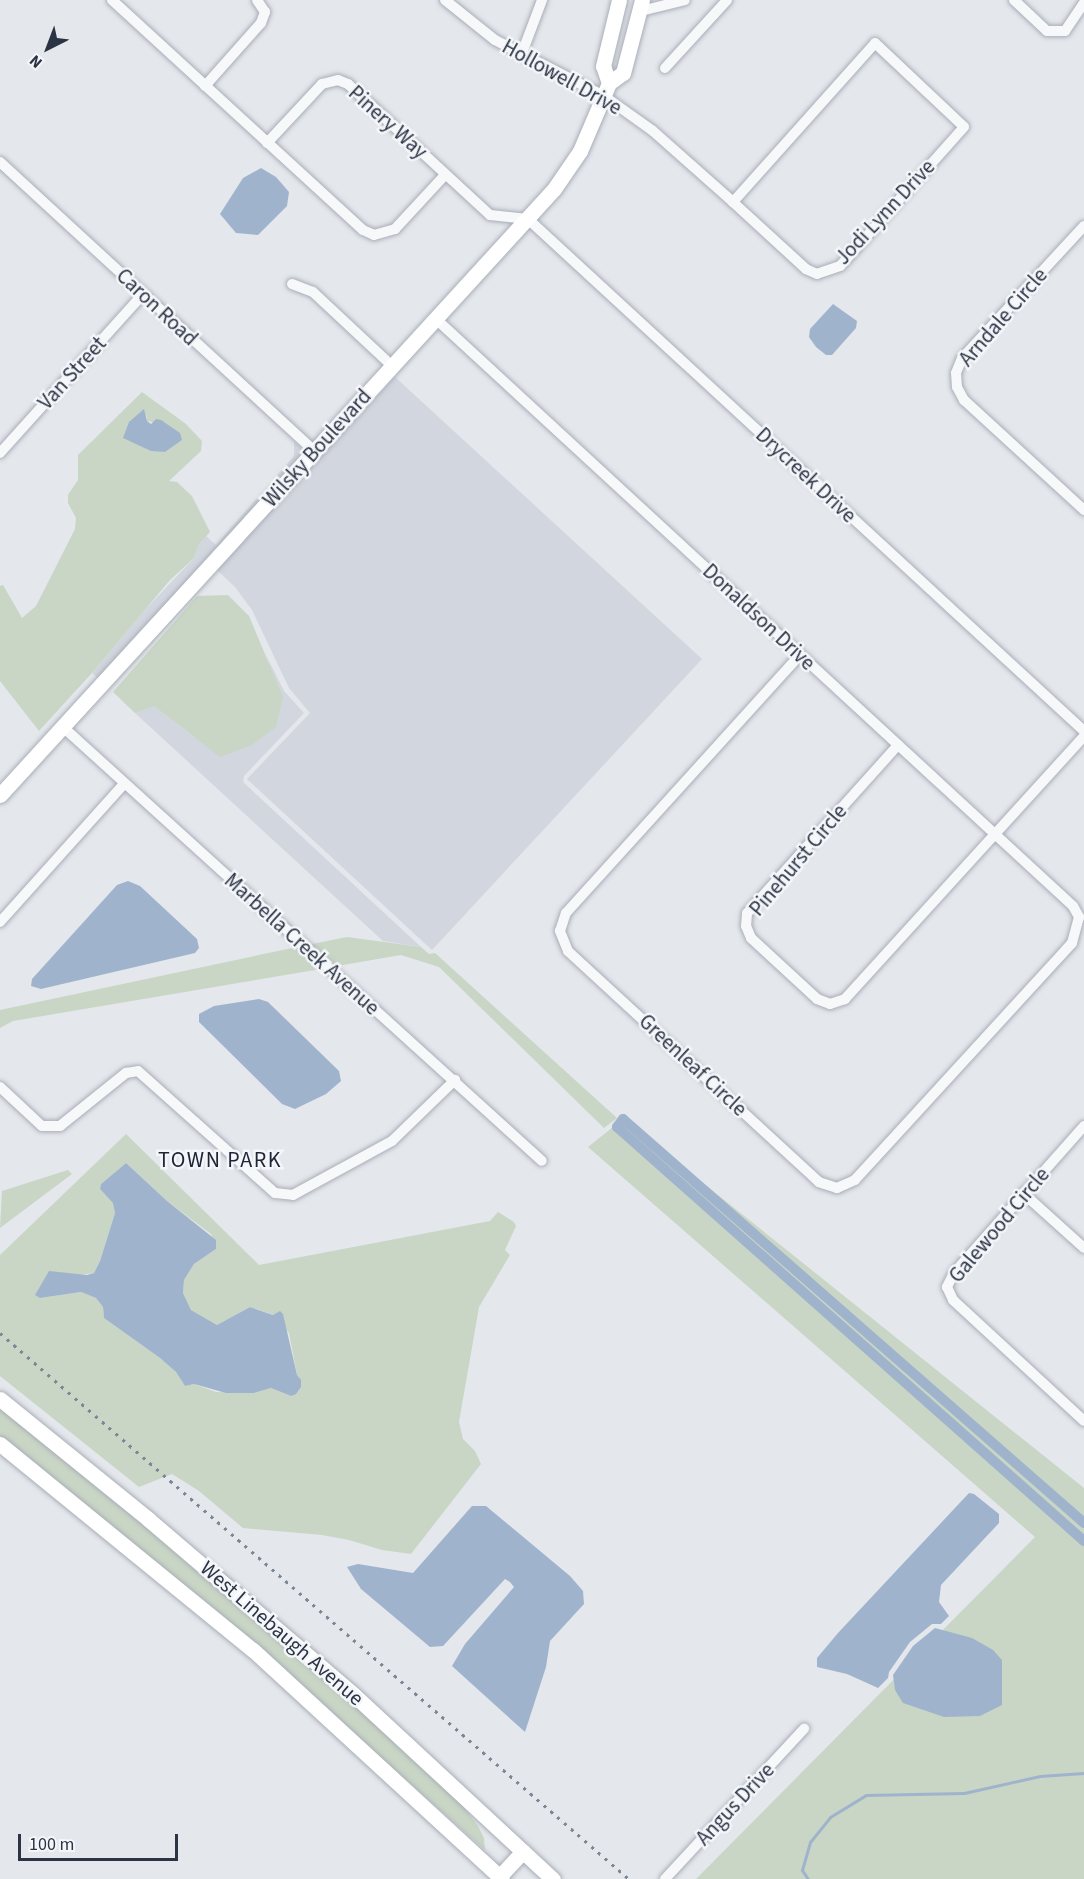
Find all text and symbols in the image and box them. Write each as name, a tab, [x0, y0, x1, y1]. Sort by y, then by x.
north arrow	[18, 18, 78, 78]
street label: Hollowell Drive	[498, 34, 626, 120]
text: N	[25, 50, 47, 73]
street label: Pinery Way	[343, 80, 433, 164]
street label: Jodi Lynn Drive	[830, 154, 940, 270]
street label: Caron Road	[111, 263, 203, 351]
street label: Arndale Circle	[953, 263, 1053, 371]
street label: Van Street	[33, 331, 111, 415]
street label: Wilsky Boulevard	[257, 384, 377, 512]
street label: Drycreek Drive	[751, 422, 861, 528]
street label: Donaldson Drive	[697, 558, 821, 676]
street label: Pinehurst Circle	[744, 799, 852, 921]
street label: Marbella Creek Avenue	[219, 868, 385, 1020]
street label: Greenleaf Circle	[634, 1009, 752, 1121]
district label: TOWN PARK	[158, 1148, 282, 1174]
street label: Galewood Circle	[944, 1162, 1054, 1288]
street label: West Linebaugh Avenue	[195, 1555, 369, 1711]
street label: Angus Drive	[691, 1758, 779, 1850]
scale bar	[21, 1822, 182, 1860]
text: 100 m	[29, 1832, 74, 1857]

